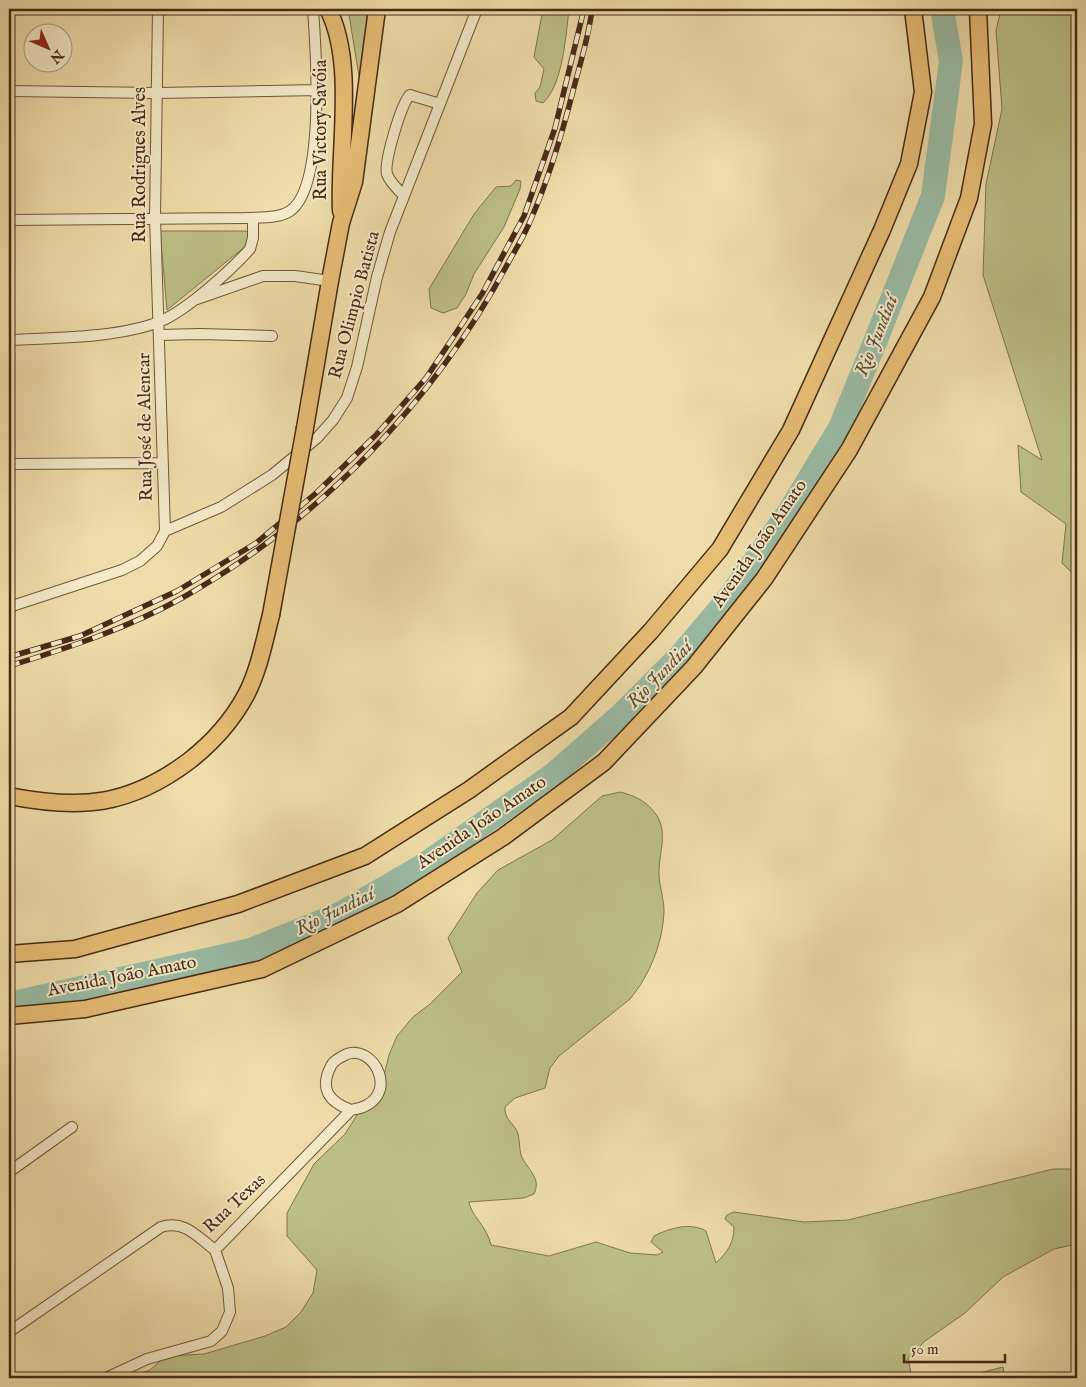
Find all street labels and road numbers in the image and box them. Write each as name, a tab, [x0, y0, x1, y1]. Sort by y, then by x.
street label: Rua Victory Savóia	[310, 59, 333, 200]
street label: Rua Rodrigues Alves	[129, 87, 152, 243]
street label: Rua Olimpio Batista	[324, 228, 386, 381]
street label: Rua José de Alencar	[133, 352, 159, 501]
street label: Avenida João Amato	[707, 475, 813, 613]
street label: Avenida João Amato	[412, 771, 551, 875]
street label: Avenida João Amato	[45, 951, 199, 1003]
street label: Rua Texas	[199, 1169, 271, 1239]

